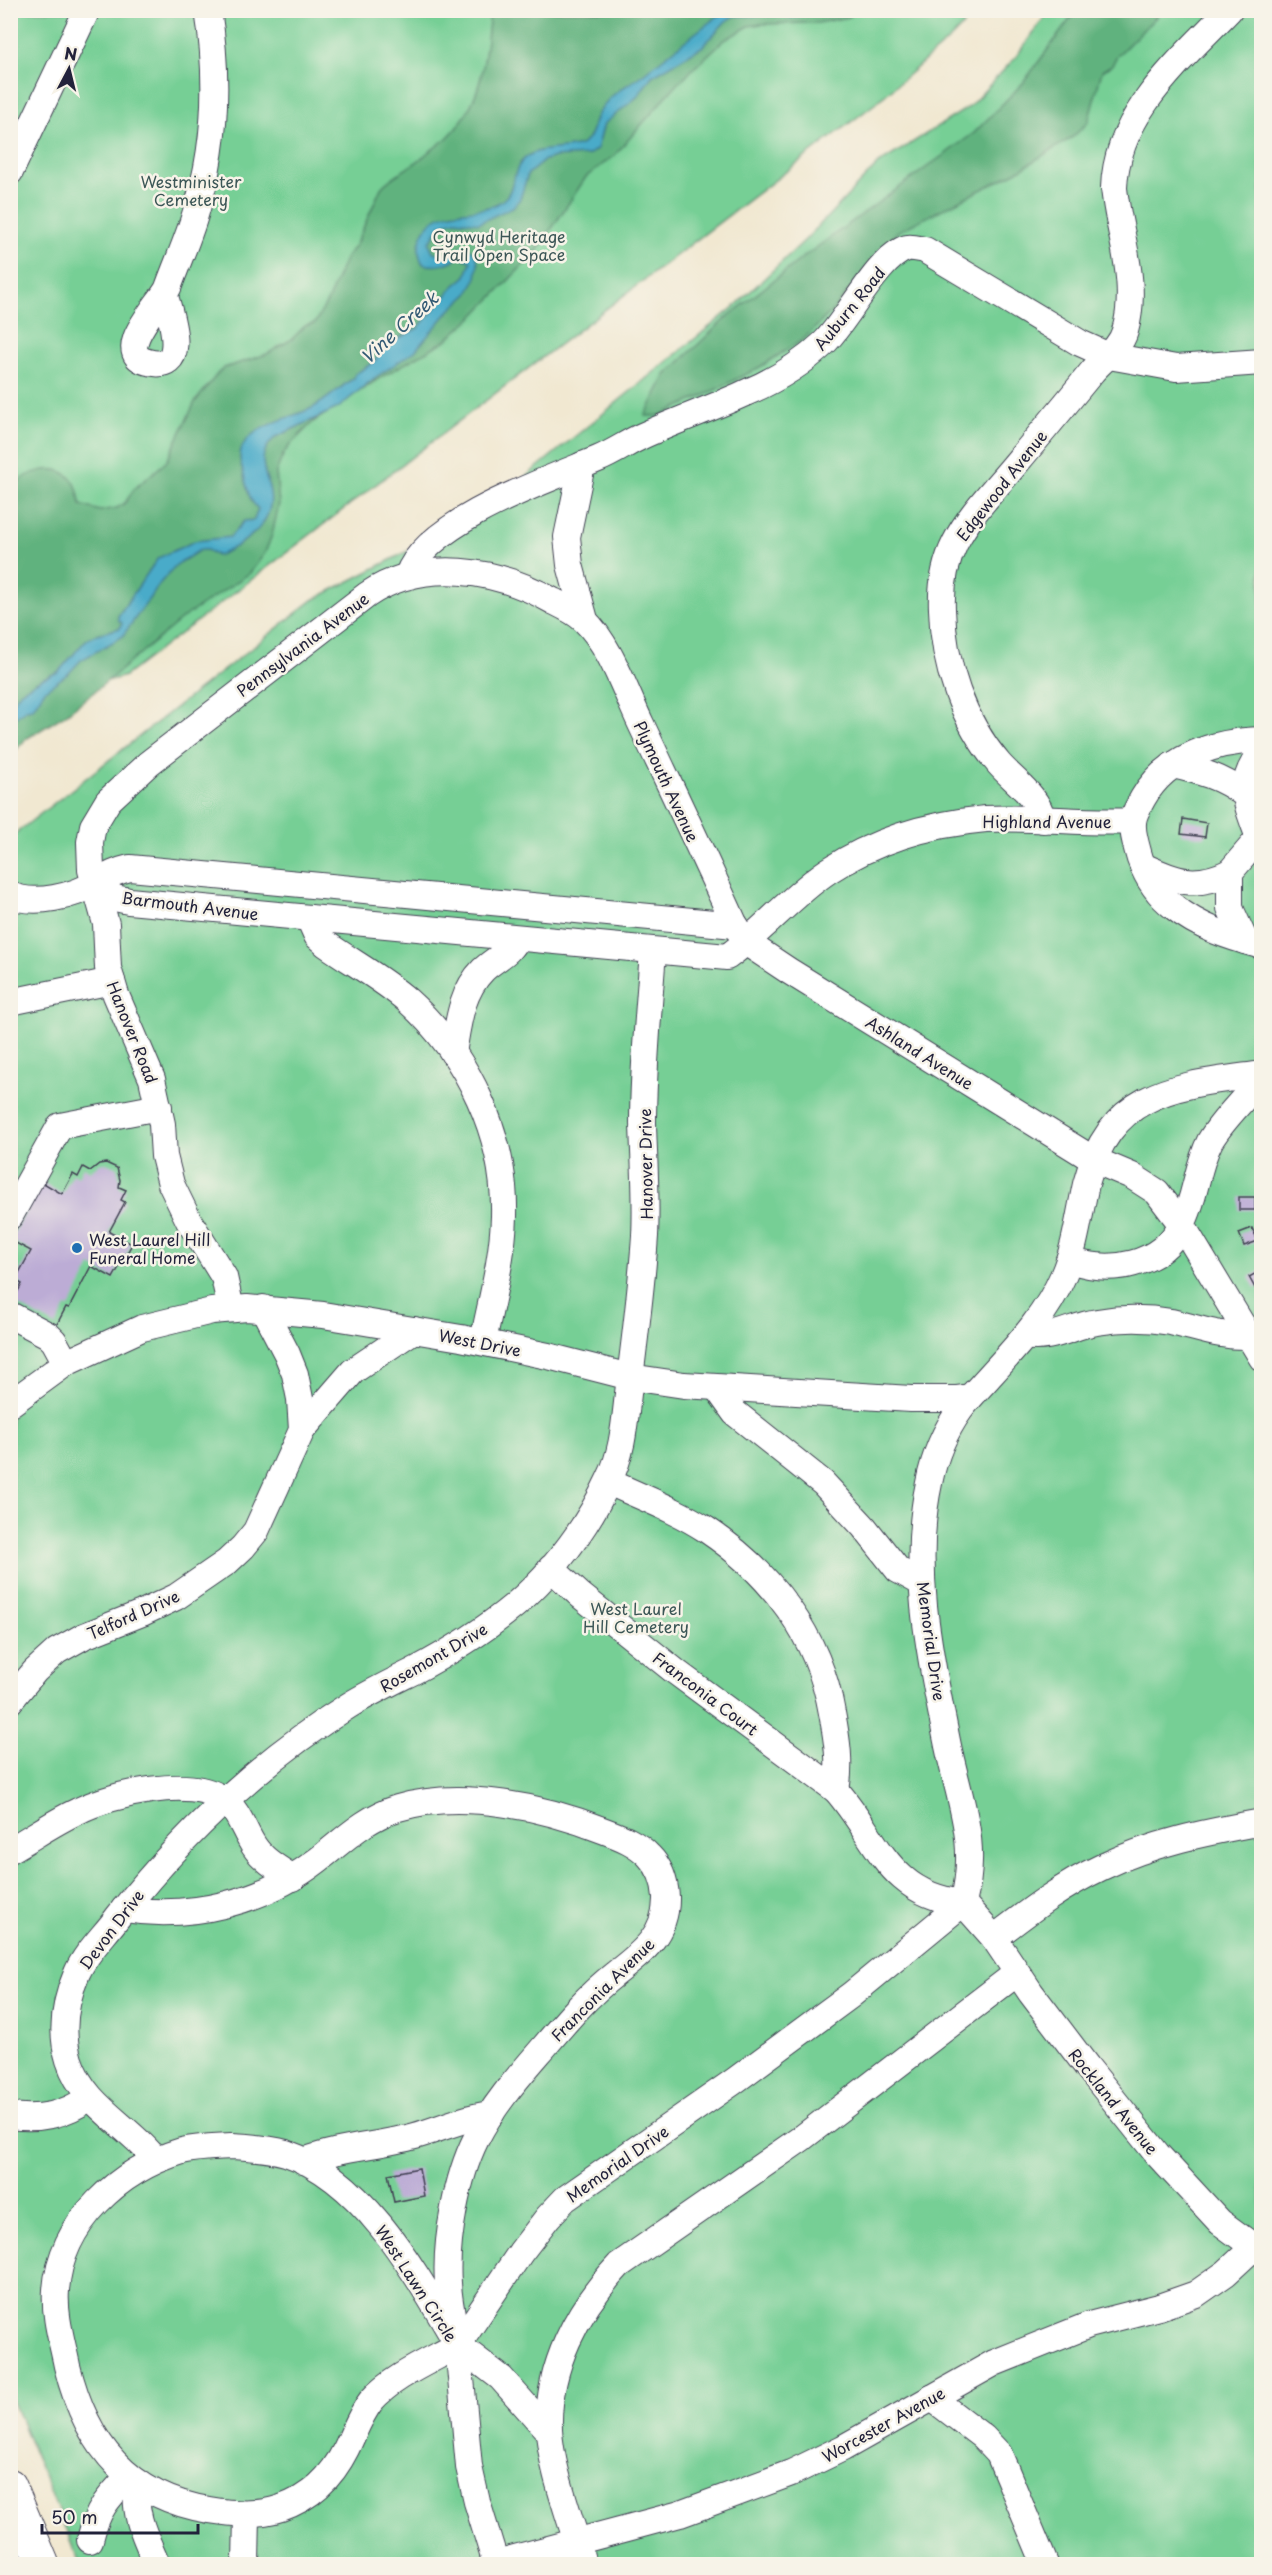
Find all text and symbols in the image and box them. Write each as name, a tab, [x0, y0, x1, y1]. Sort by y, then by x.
north arrow	[39, 39, 99, 99]
text: N	[63, 40, 79, 66]
park label: Westminister Cemetery	[141, 169, 242, 211]
park label: Cynwyd Heritage Trail Open Space	[433, 224, 565, 266]
street label: Auburn Road	[808, 261, 890, 355]
water label: Vine Creek	[354, 284, 445, 369]
street label: Edgewood Avenue	[950, 424, 1052, 546]
street label: Pennsylvania Avenue	[231, 586, 374, 702]
street label: Plymouth Avenue	[628, 716, 706, 846]
street label: Highland Avenue	[983, 809, 1112, 833]
street label: Barmouth Avenue	[120, 885, 260, 925]
street label: Hanover Road	[102, 977, 164, 1087]
street label: Ashland Avenue	[862, 1009, 979, 1095]
street label: Hanover Drive	[632, 1108, 658, 1220]
place label: West Laurel Hill Funeral Home	[89, 1227, 210, 1269]
marker: West Laurel Hill Funeral Home	[70, 1241, 84, 1255]
street label: West Drive	[437, 1322, 523, 1362]
street label: Memorial Drive	[912, 1580, 952, 1702]
street label: Telford Drive	[83, 1583, 183, 1645]
park label: West Laurel Hill Cemetery	[583, 1596, 689, 1638]
street label: Rosemont Drive	[375, 1616, 491, 1698]
street label: Franconia Court	[648, 1645, 764, 1741]
street label: Devon Drive	[73, 1884, 149, 1974]
street label: Franconia Avenue	[545, 1932, 659, 2046]
street label: Rockland Avenue	[1064, 2043, 1165, 2159]
street label: Memorial Drive	[561, 2119, 673, 2207]
street label: West Lawn Circle	[370, 2220, 464, 2346]
street label: Worcester Avenue	[817, 2380, 949, 2468]
scale bar	[42, 2497, 198, 2535]
text: 50 m	[51, 2503, 98, 2530]

